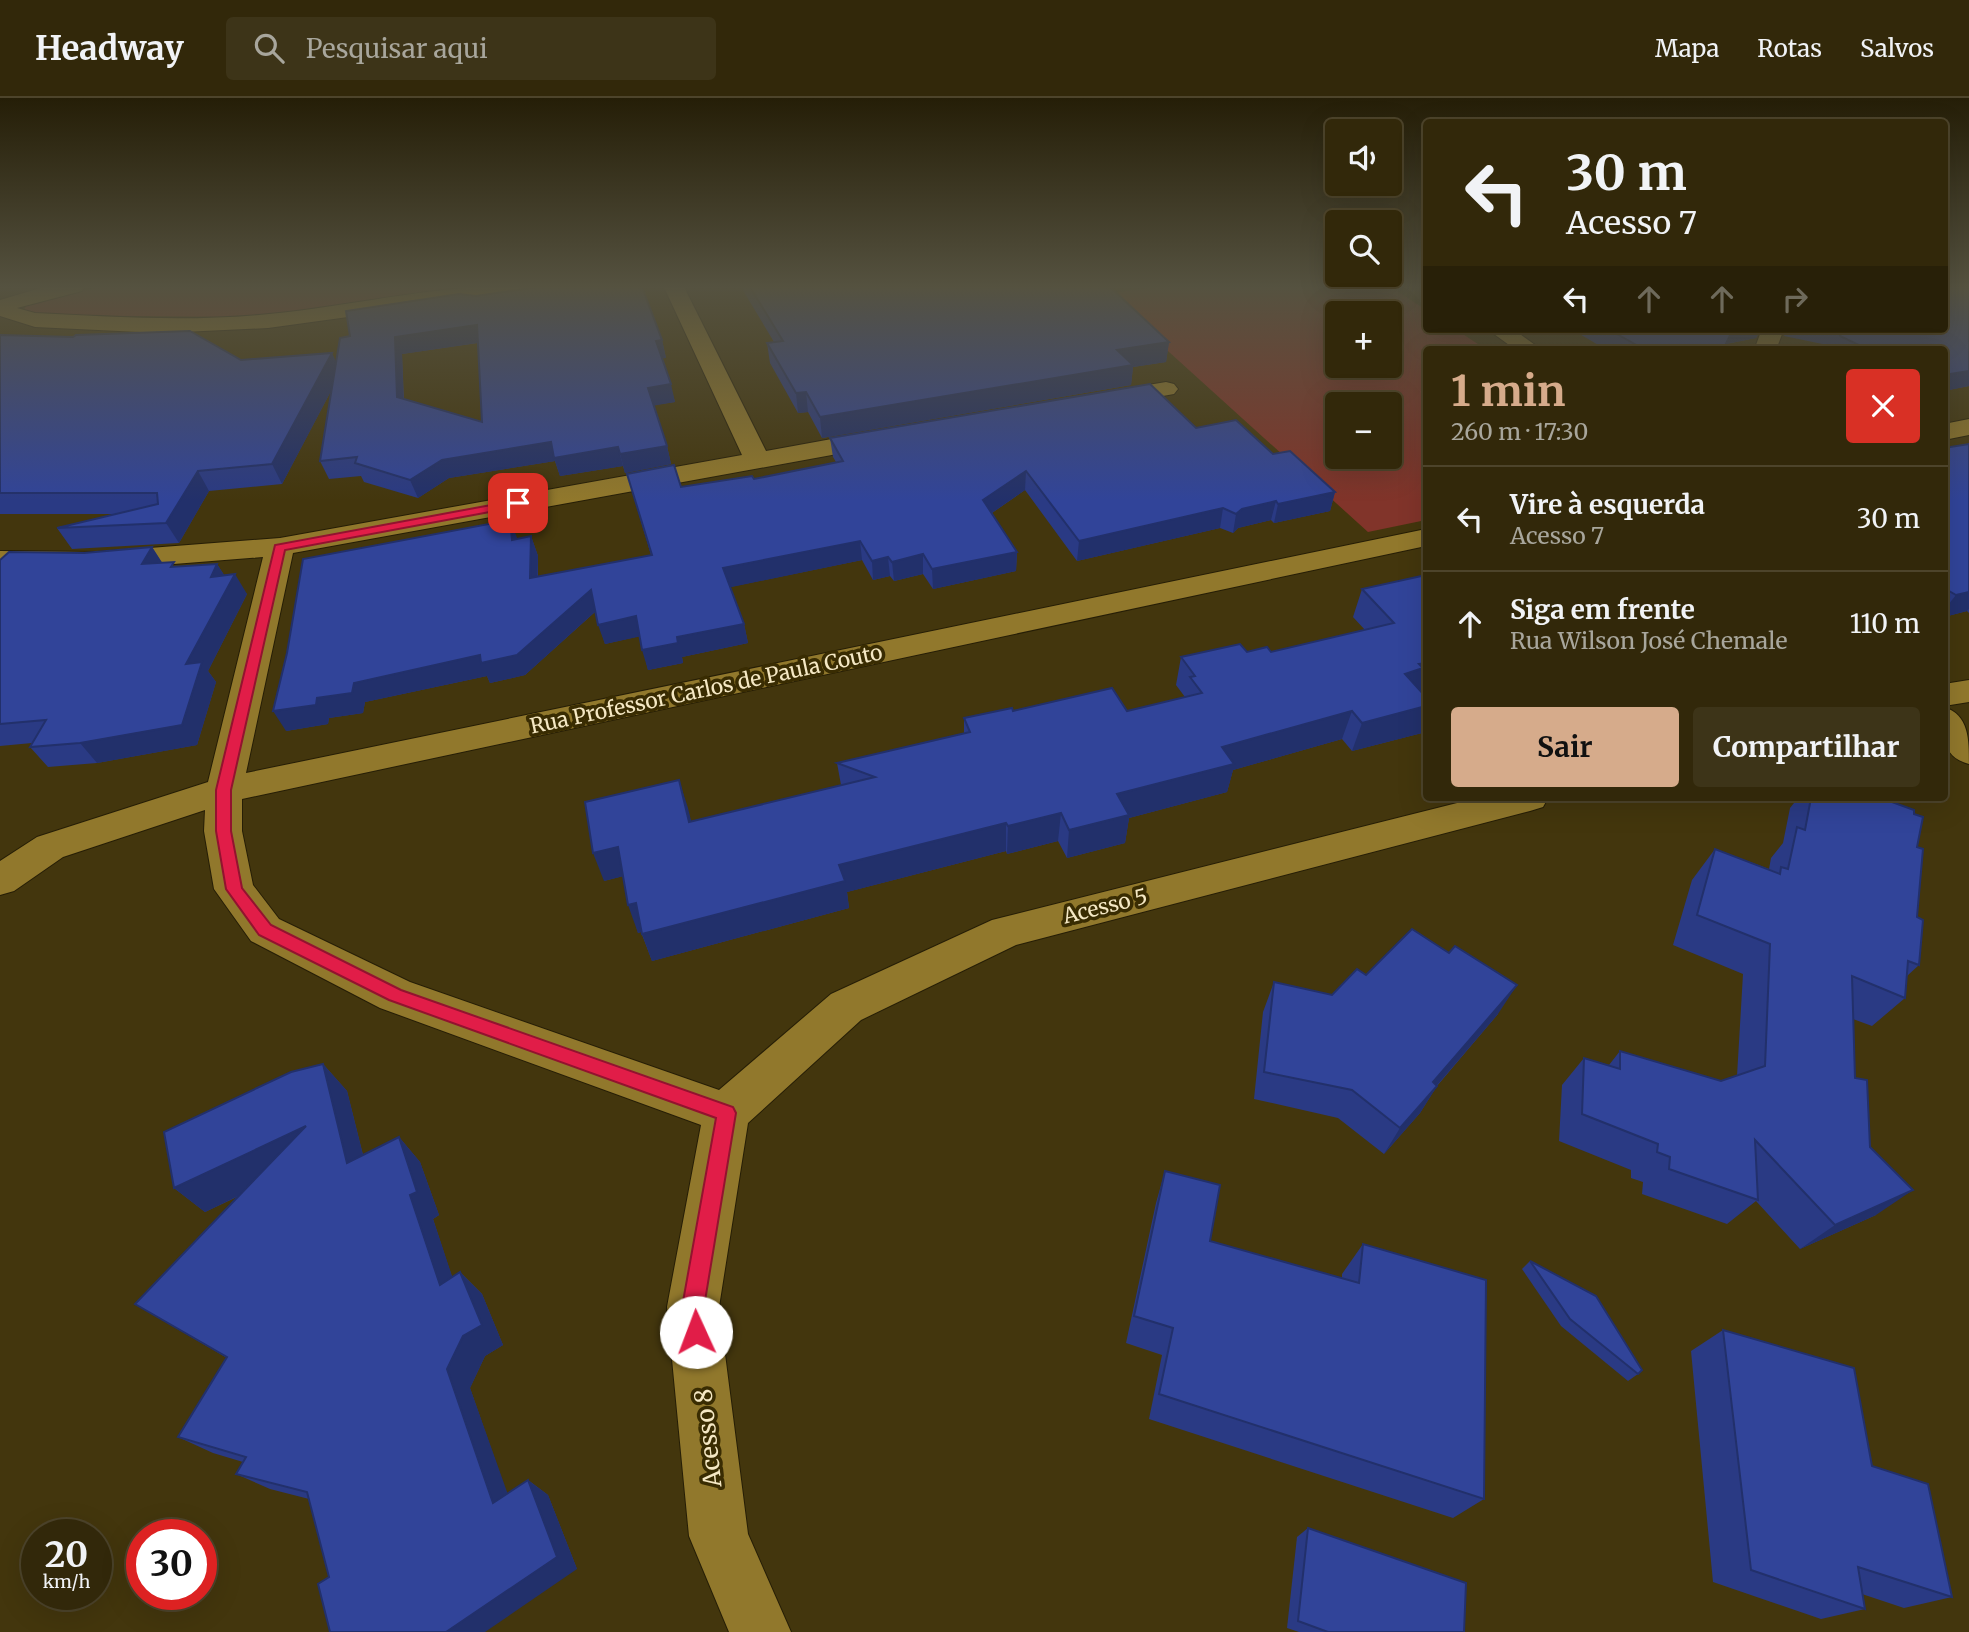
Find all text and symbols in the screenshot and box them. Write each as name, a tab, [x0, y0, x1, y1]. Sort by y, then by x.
search box	[226, 17, 716, 80]
text: Headway	[35, 28, 184, 69]
icon: search	[250, 29, 288, 67]
text: Pesquisar aqui	[306, 32, 488, 65]
text: Mapa	[1655, 33, 1719, 64]
text: Rotas	[1757, 33, 1822, 64]
text: Salvos	[1860, 33, 1934, 64]
map controls	[1325, 119, 1402, 469]
button: sound	[1325, 119, 1402, 196]
text: 30 m	[1566, 142, 1687, 203]
icon: left	[1451, 147, 1542, 238]
text: Acesso 7	[1566, 203, 1697, 243]
button: search	[1325, 210, 1402, 287]
icon: left	[1557, 280, 1595, 318]
icon: ahead	[1630, 280, 1668, 318]
icon: ahead	[1703, 280, 1741, 318]
icon: right	[1776, 280, 1814, 318]
button: +	[1325, 301, 1402, 378]
text: 1 min	[1451, 365, 1565, 417]
button: close	[1846, 369, 1920, 443]
button: −	[1325, 392, 1402, 469]
text: 260 m · 17:30	[1451, 417, 1588, 446]
pin	[488, 473, 548, 533]
icon: arrive	[499, 484, 537, 522]
text: Vire à esquerda	[1510, 488, 1705, 521]
icon: left	[1451, 500, 1489, 538]
text: 30 m	[1857, 502, 1920, 535]
text: Acesso 7	[1510, 521, 1604, 550]
text: Siga em frente	[1510, 593, 1695, 626]
icon: ahead	[1451, 605, 1489, 643]
text: 110 m	[1850, 607, 1920, 640]
text: Rua Wilson José Chemale	[1510, 626, 1787, 655]
street label: Rua Professor Carlos de Paula Couto	[527, 638, 885, 740]
button: Sair	[1451, 707, 1679, 787]
button: Compartilhar	[1693, 707, 1920, 787]
street label: Acesso 5	[1059, 882, 1150, 930]
position arrow	[659, 1295, 733, 1369]
street label: Acesso 8	[687, 1387, 729, 1490]
speed limit sign: 30	[126, 1519, 217, 1610]
text: 20	[45, 1533, 88, 1577]
text: km/h	[43, 1570, 90, 1593]

